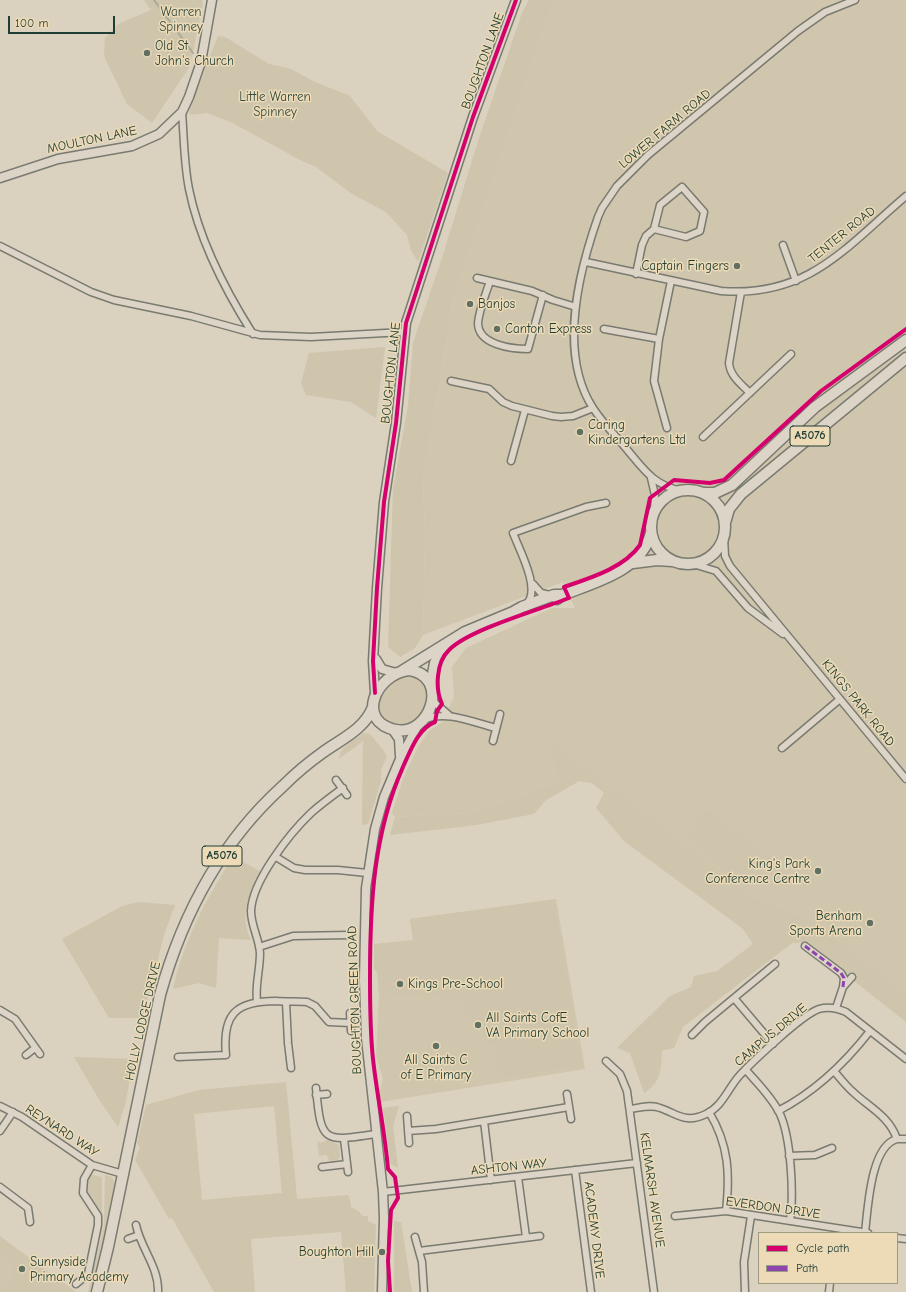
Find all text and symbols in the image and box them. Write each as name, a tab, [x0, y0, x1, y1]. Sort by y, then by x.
park label: Warren Spinney	[159, 4, 203, 35]
scale bar	[10, 8, 117, 34]
street label: BOUGHTON LANE	[458, 10, 508, 112]
text: 100 m	[15, 16, 48, 30]
place label: Old St John's Church	[155, 38, 234, 69]
marker: Old St John's Church	[142, 48, 152, 58]
street label: LOWER FARM ROAD	[616, 86, 714, 172]
park label: Little Warren Spinney	[239, 89, 311, 120]
street label: MOULTON LANE	[46, 123, 138, 157]
street label: TENTER ROAD	[805, 203, 879, 267]
place label: Captain Fingers	[641, 258, 729, 274]
marker: Captain Fingers	[732, 261, 742, 271]
place label: Banjos	[478, 296, 515, 312]
marker: Banjos	[465, 299, 475, 309]
place label: Canton Express	[505, 321, 592, 337]
street label: BOUGHTON LANE	[378, 322, 404, 424]
marker: Canton Express	[492, 324, 502, 334]
place label: Caring Kindergartens Ltd	[588, 417, 686, 448]
road number: A5076	[790, 426, 830, 446]
marker: Caring Kindergartens Ltd	[575, 427, 585, 437]
street label: KINGS PARK ROAD	[818, 656, 898, 750]
road number: A5076	[202, 846, 242, 866]
place label: King's Park Conference Centre	[705, 856, 810, 887]
marker: King's Park Conference Centre	[813, 866, 823, 876]
place label: Benham Sports Arena	[790, 908, 862, 939]
marker: Benham Sports Arena	[865, 918, 875, 928]
street label: BOUGHTON GREEN ROAD	[345, 925, 365, 1075]
street label: HOLLY LODGE DRIVE	[122, 960, 164, 1082]
place label: Kings Pre-School	[408, 976, 503, 992]
marker: Kings Pre-School	[395, 979, 405, 989]
street label: CAMPUS DRIVE	[731, 1000, 811, 1070]
place label: All Saints CofE VA Primary School	[486, 1010, 589, 1041]
marker: All Saints CofE VA Primary School	[473, 1020, 483, 1030]
marker: All Saints C of E Primary	[431, 1041, 441, 1051]
place label: All Saints C of E Primary	[401, 1052, 471, 1083]
street label: REYNARD WAY	[22, 1101, 102, 1161]
street label: KELMARSH AVENUE	[636, 1132, 668, 1248]
street label: ASHTON WAY	[470, 1155, 548, 1179]
street label: ACADEMY DRIVE	[580, 1180, 608, 1280]
street label: EVERDON DRIVE	[725, 1194, 821, 1222]
legend	[758, 1232, 898, 1284]
text: Cycle path	[796, 1241, 849, 1255]
place label: Boughton Hill	[299, 1244, 374, 1260]
marker: Boughton Hill	[377, 1247, 387, 1257]
place label: Sunnyside Primary Academy	[30, 1254, 129, 1285]
text: Path	[796, 1261, 818, 1275]
marker: Sunnyside Primary Academy	[17, 1264, 27, 1274]

